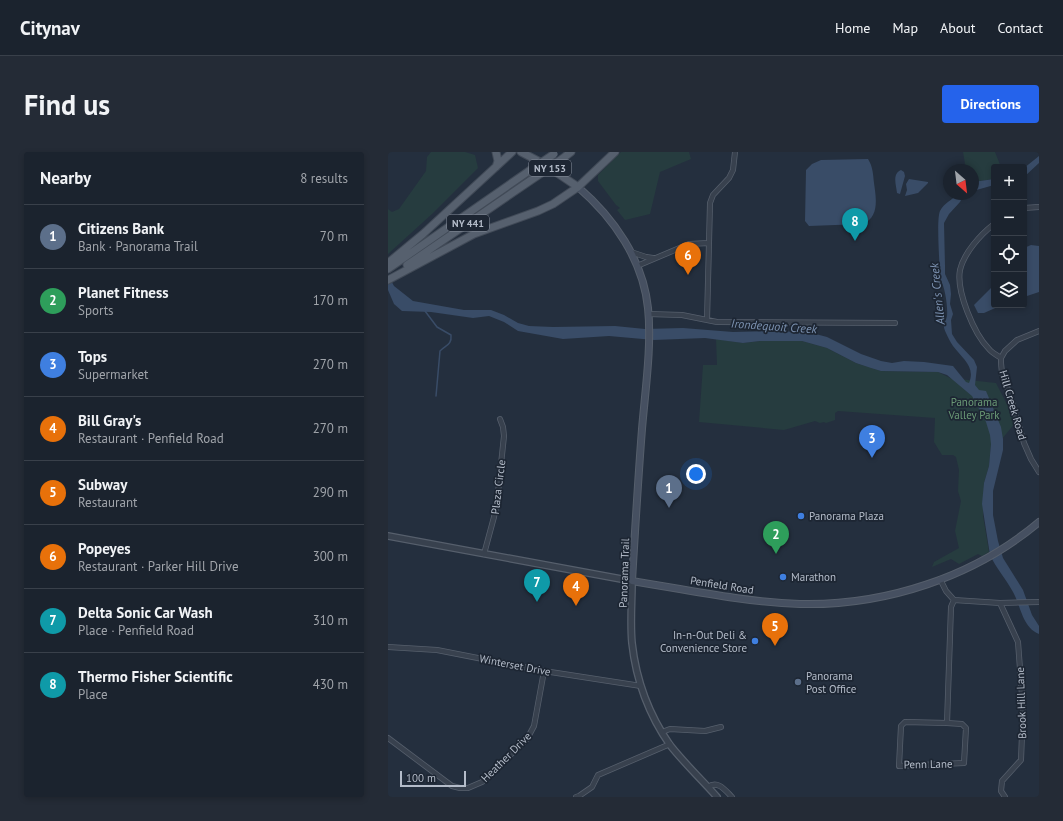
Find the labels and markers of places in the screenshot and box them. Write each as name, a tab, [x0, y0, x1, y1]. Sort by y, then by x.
pin: 8	[842, 208, 868, 241]
pin: 6	[675, 242, 701, 275]
pin: 3	[859, 425, 885, 458]
pin: 1	[656, 475, 682, 508]
place label: Panorama Plaza	[809, 509, 884, 523]
marker: Panorama Plaza	[796, 511, 806, 521]
pin: 2	[763, 521, 789, 554]
pin: 7	[524, 569, 550, 602]
place label: Marathon	[791, 570, 836, 584]
marker: Marathon	[778, 572, 788, 582]
pin: 4	[563, 573, 589, 606]
pin: 5	[762, 613, 788, 646]
place label: In-n-Out Deli & Convenience Store	[660, 628, 747, 655]
marker: In-n-Out Deli & Convenience Store	[750, 636, 760, 646]
place label: Panorama Post Office	[806, 669, 857, 696]
marker: Panorama Post Office	[793, 677, 803, 687]

